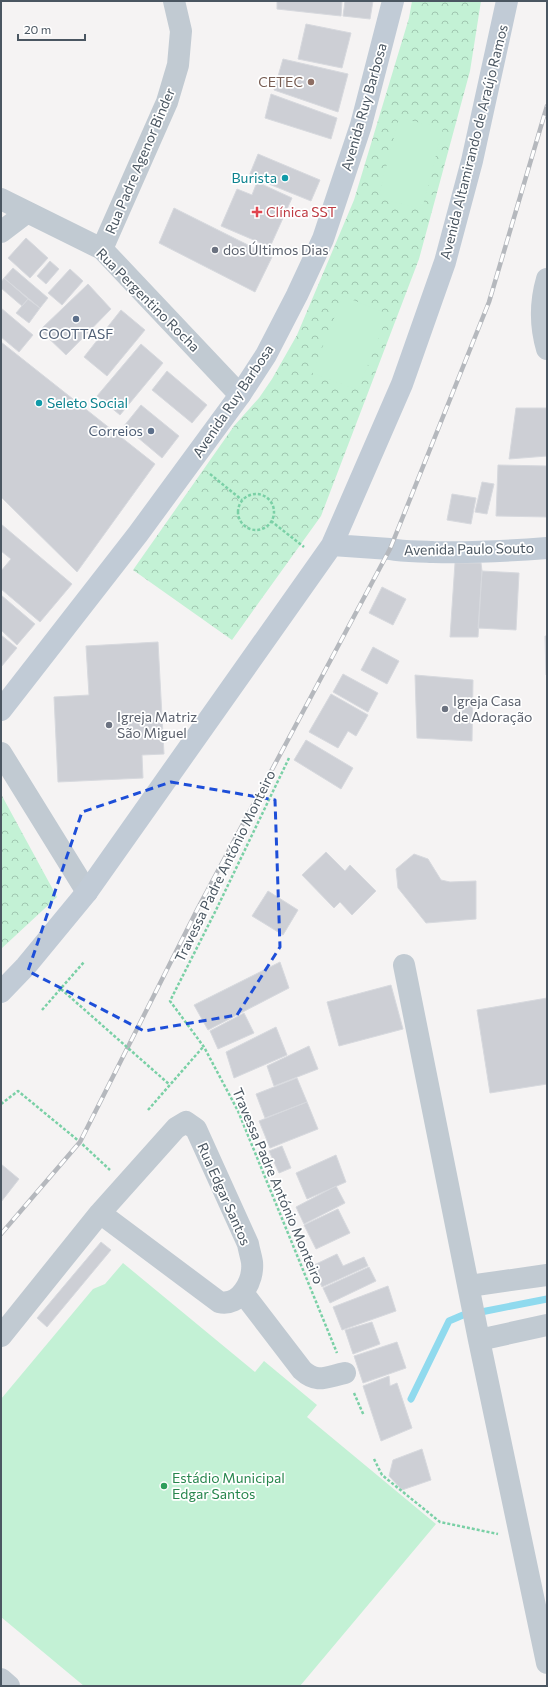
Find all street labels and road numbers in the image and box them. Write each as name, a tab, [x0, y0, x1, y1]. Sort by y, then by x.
street label: Avenida Altamirando de Araújo Ramos	[436, 23, 511, 261]
street label: Avenida Ruy Barbosa	[337, 41, 390, 173]
street label: Rua Padre Agenor Binder	[101, 85, 178, 237]
street label: Rua Pergentino Rocha	[93, 244, 204, 355]
street label: Avenida Ruy Barbosa	[189, 341, 277, 460]
street label: Avenida Paulo Souto	[404, 539, 534, 558]
street label: Travessa Padre António Monteiro	[171, 767, 279, 965]
street label: Travessa Padre António Monteiro	[229, 1085, 328, 1286]
street label: Rua Edgar Santos	[194, 1140, 255, 1248]

